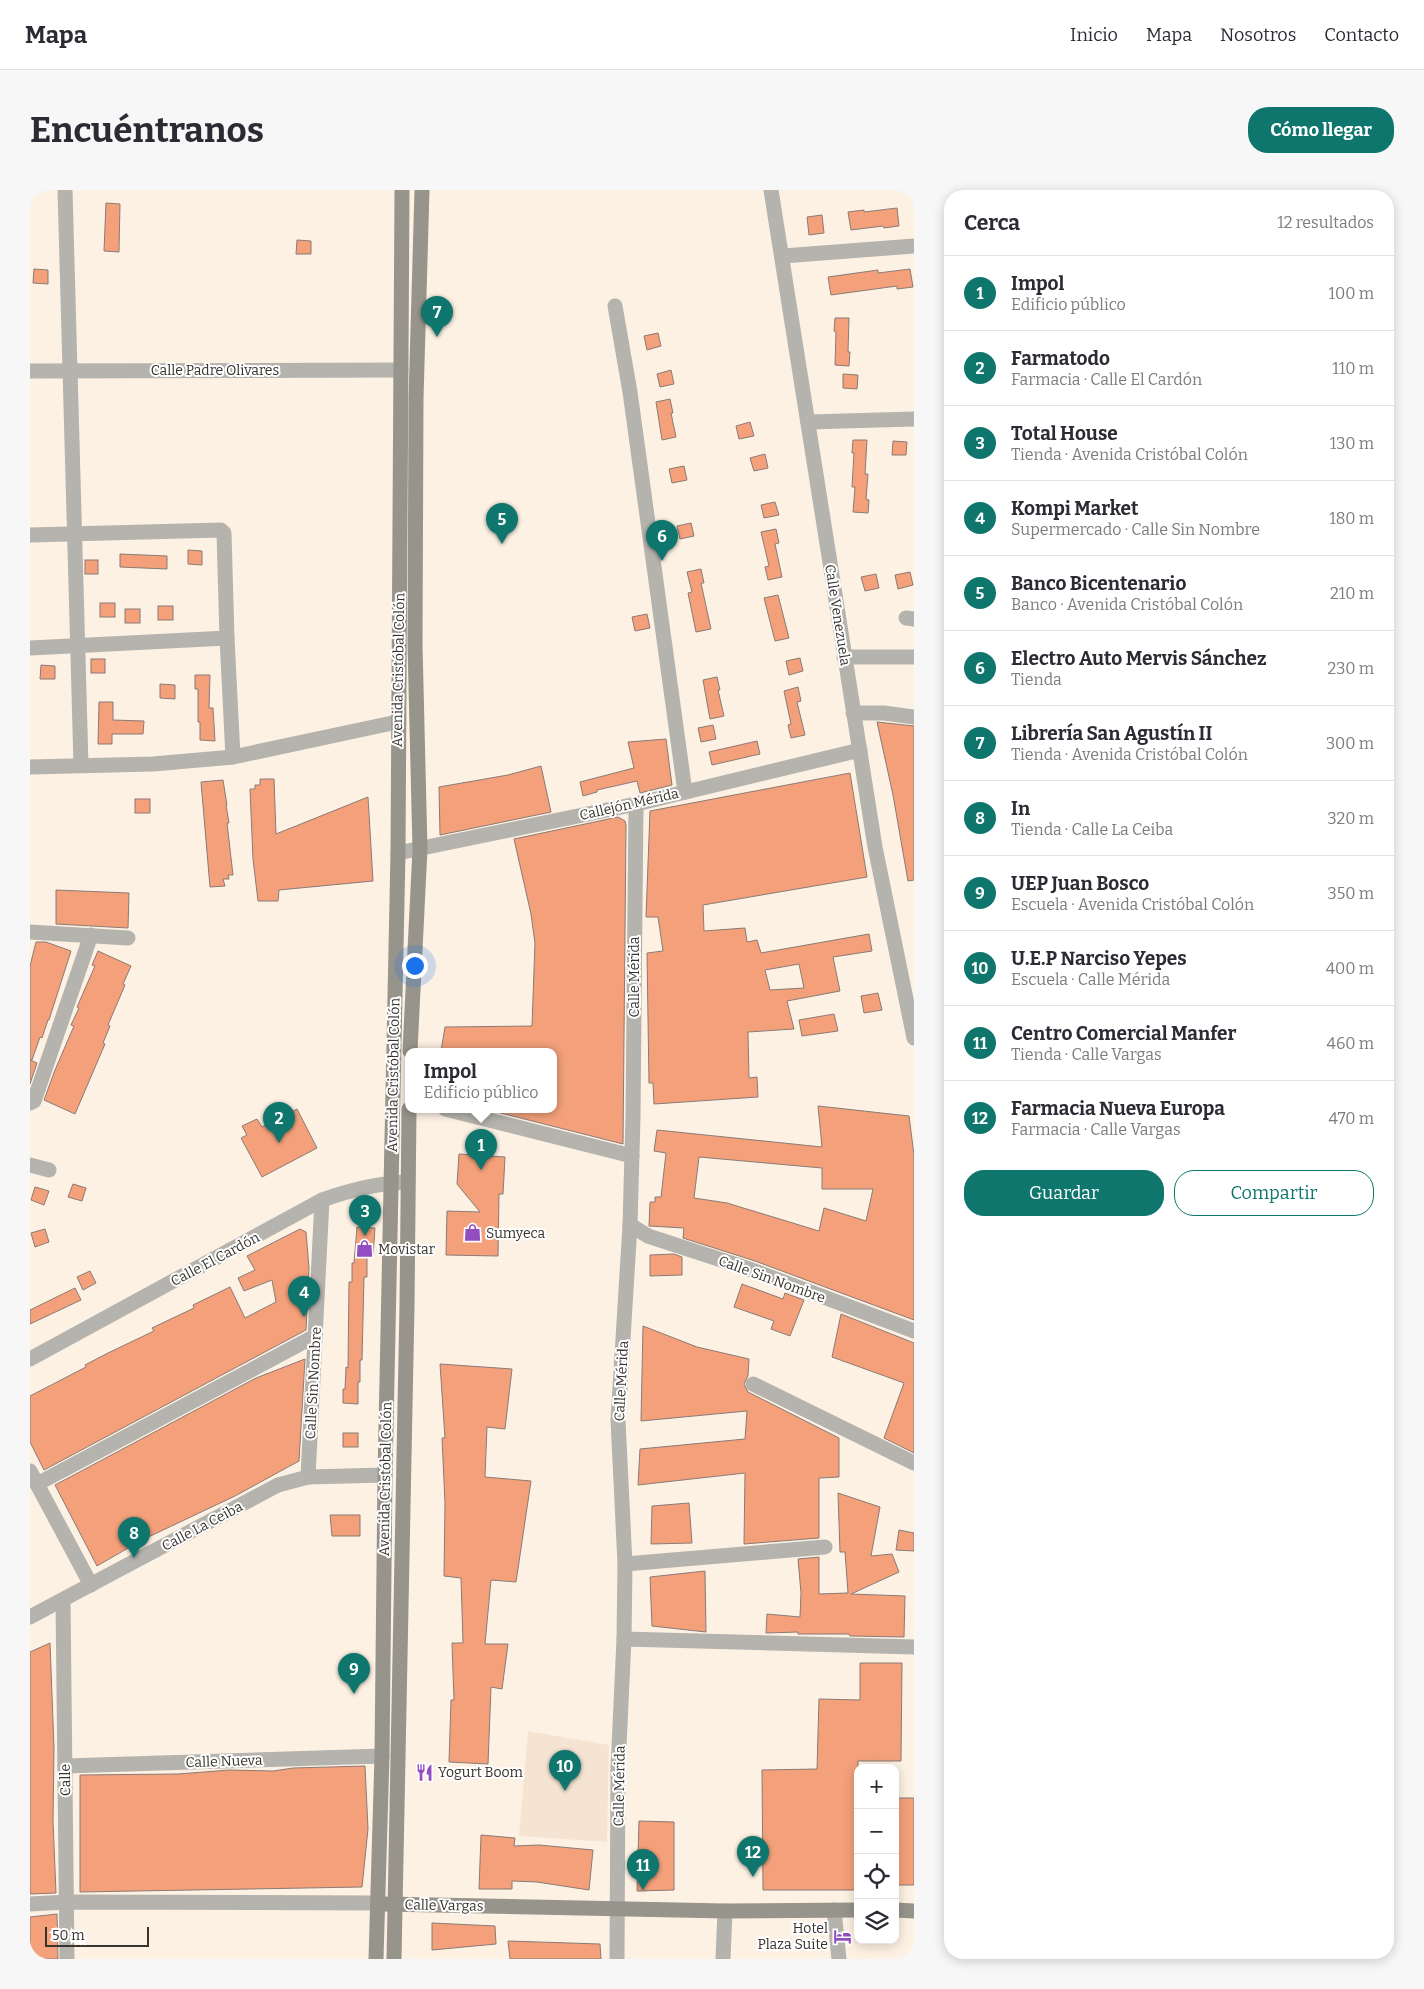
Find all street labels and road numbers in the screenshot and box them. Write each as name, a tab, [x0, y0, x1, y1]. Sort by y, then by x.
street label: Calle Padre Olivares	[151, 362, 279, 379]
street label: Calle Venezuela	[821, 563, 854, 667]
street label: Avenida Cristóbal Colón	[389, 593, 408, 747]
street label: Callejón Mérida	[578, 785, 681, 824]
street label: Calle Mérida	[626, 936, 643, 1017]
street label: Avenida Cristóbal Colón	[384, 998, 403, 1152]
street label: Calle El Cardón	[168, 1229, 263, 1290]
street label: Calle Sin Nombre	[716, 1252, 828, 1307]
street label: Calle Sin Nombre	[302, 1326, 325, 1440]
street label: Calle Mérida	[611, 1340, 632, 1422]
street label: Avenida Cristóbal Colón	[376, 1402, 395, 1556]
street label: Calle La Ceiba	[159, 1498, 246, 1555]
street label: Calle Mérida	[610, 1745, 629, 1827]
street label: Calle Nueva	[185, 1752, 263, 1771]
street label: Calle	[57, 1764, 74, 1796]
street label: Calle Vargas	[404, 1896, 484, 1915]

